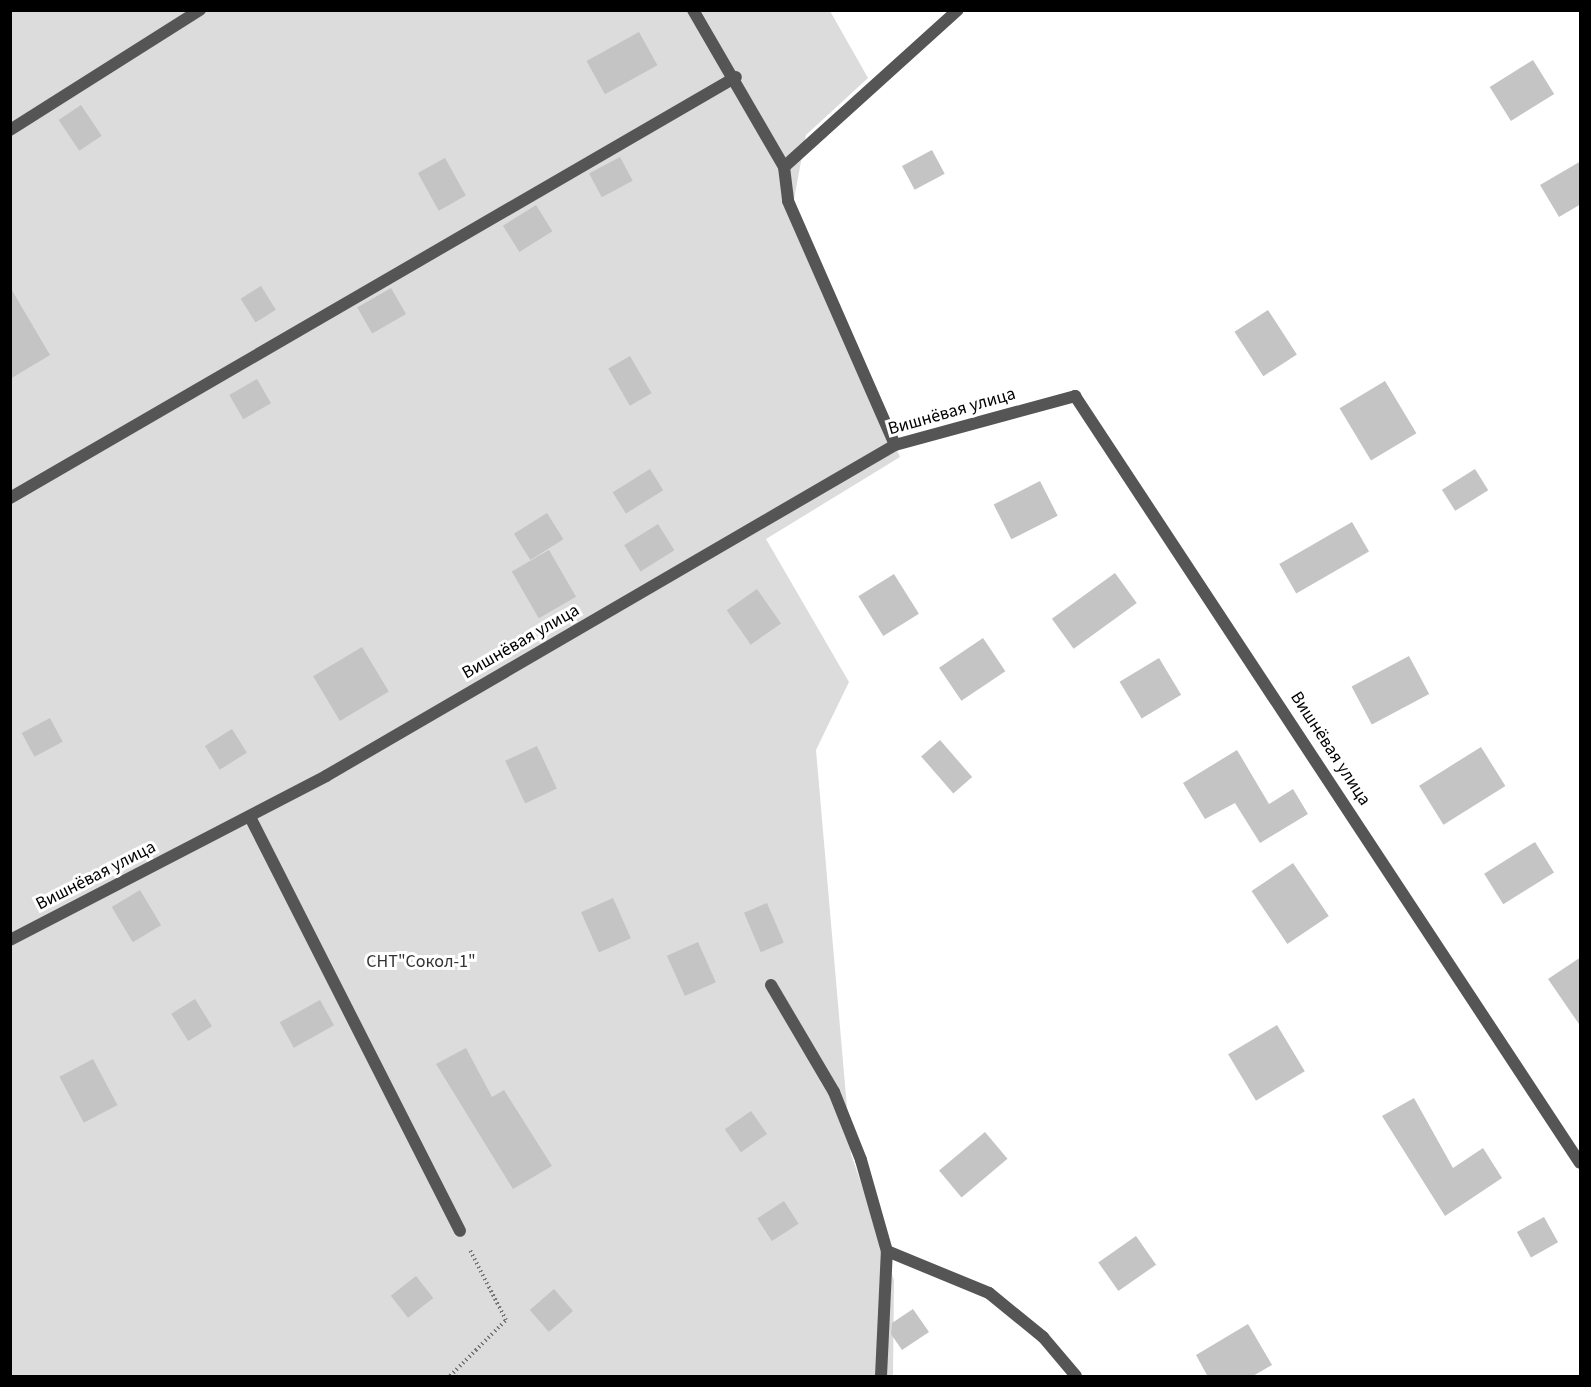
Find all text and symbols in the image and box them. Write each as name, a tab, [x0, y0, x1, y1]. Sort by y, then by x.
street label: Вишнёвая улица	[886, 383, 1018, 441]
street label: Вишнёвая улица	[459, 600, 583, 684]
street label: Вишнёвая улица	[1285, 688, 1375, 810]
street label: Вишнёвая улица	[32, 837, 160, 915]
park label: СНТ"Сокол-1"	[366, 951, 476, 973]

